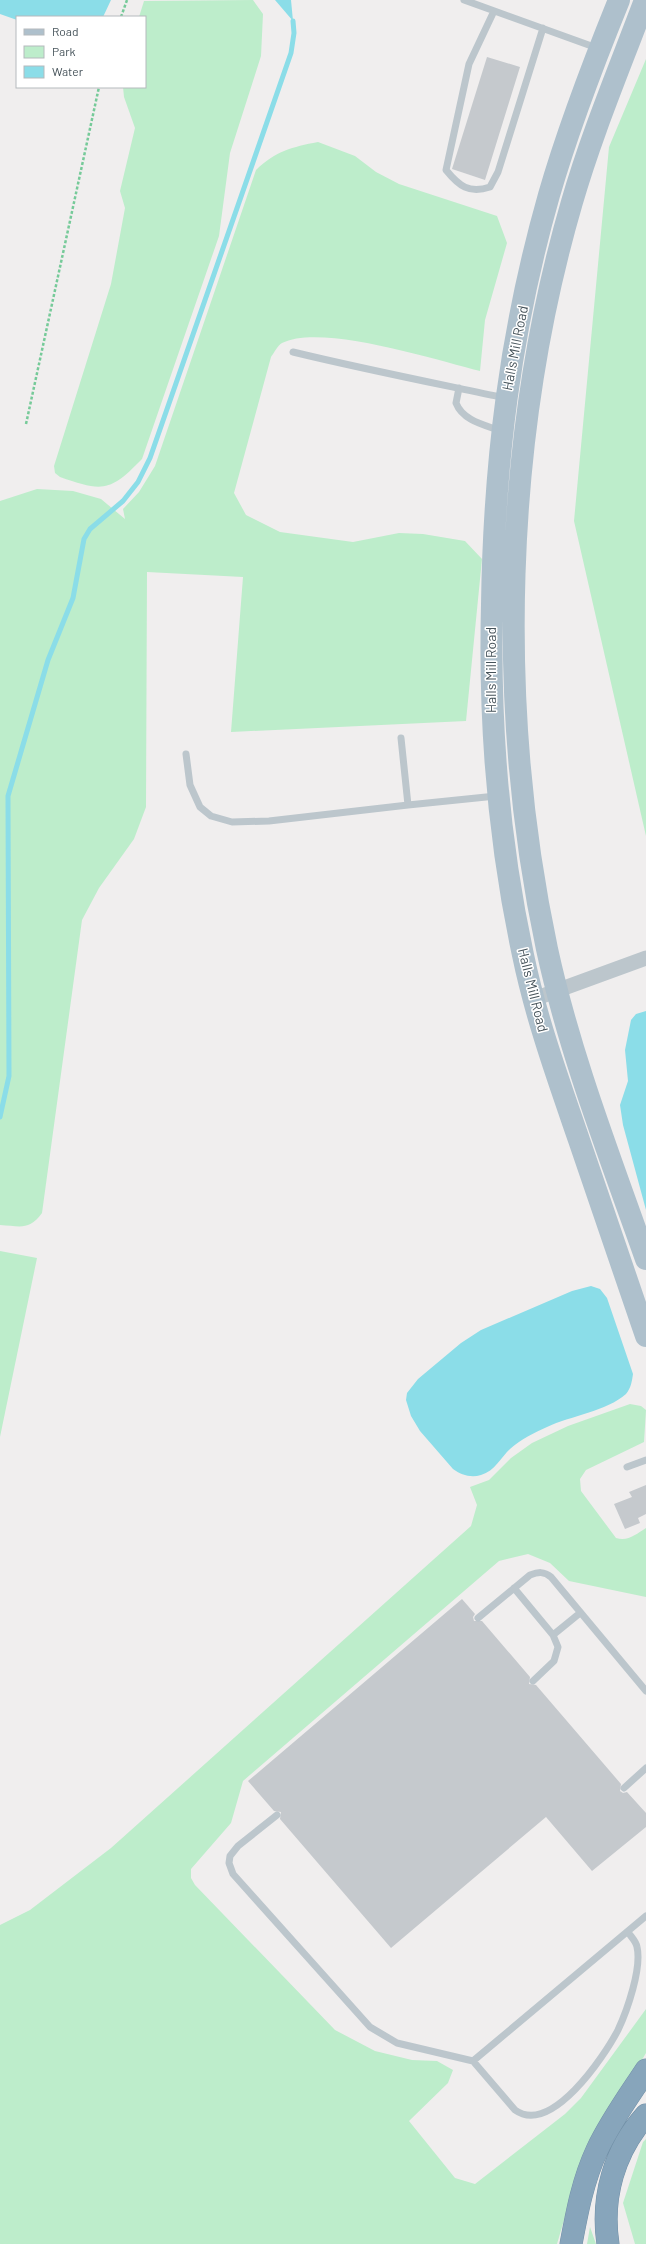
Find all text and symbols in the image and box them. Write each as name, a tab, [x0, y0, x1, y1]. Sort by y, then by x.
legend	[16, 16, 146, 88]
text: Road	[52, 24, 79, 38]
text: Park	[52, 44, 76, 58]
text: Water	[52, 64, 84, 78]
street label: Halls Mill Road	[498, 304, 531, 392]
street label: Halls Mill Road	[482, 627, 499, 713]
street label: Halls Mill Road	[515, 946, 552, 1034]

